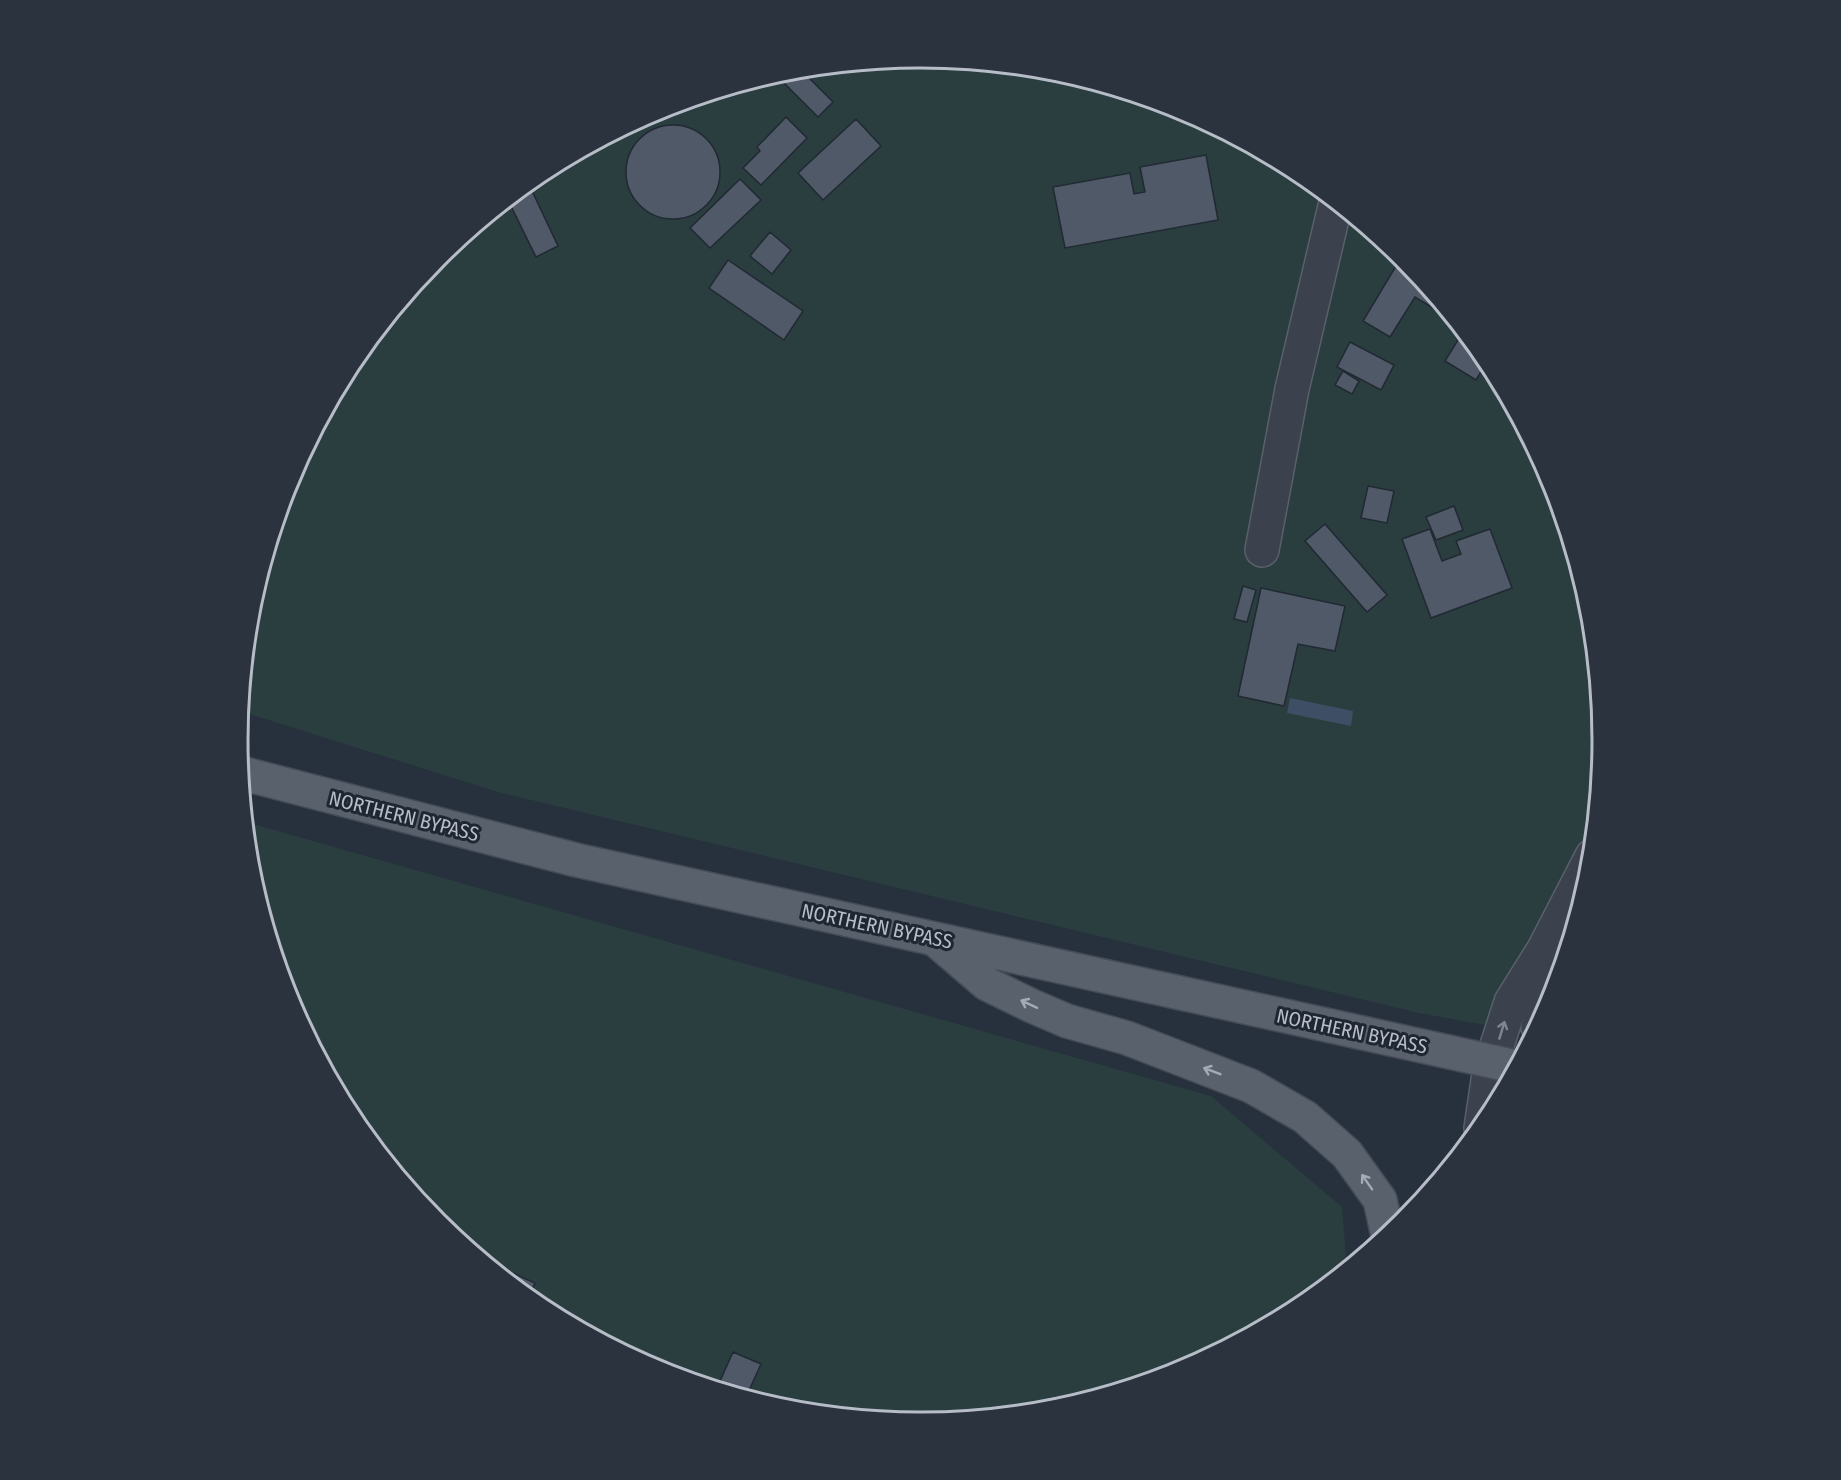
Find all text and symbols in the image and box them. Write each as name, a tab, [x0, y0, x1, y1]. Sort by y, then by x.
street label: NORTHERN BYPASS	[327, 786, 481, 846]
street label: NORTHERN BYPASS	[799, 898, 955, 954]
one-way arrow	[1020, 998, 1038, 1010]
street label: NORTHERN BYPASS	[1274, 1003, 1430, 1059]
one-way arrow	[1497, 1021, 1508, 1040]
one-way arrow	[1203, 1065, 1221, 1076]
one-way arrow	[1361, 1175, 1373, 1191]

